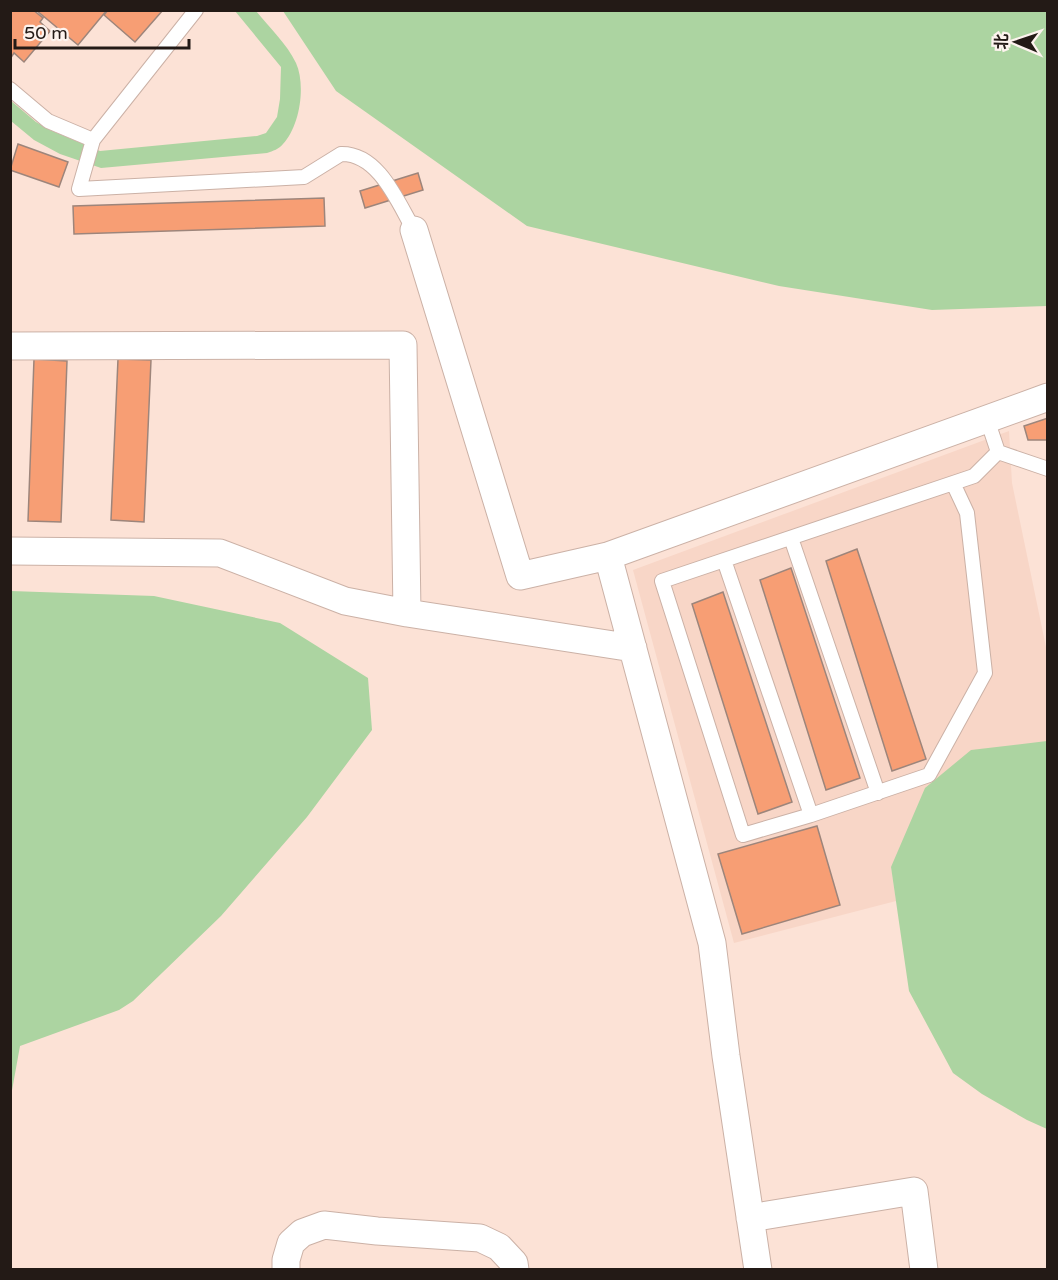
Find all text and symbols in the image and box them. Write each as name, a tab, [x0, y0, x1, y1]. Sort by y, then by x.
scale bar	[15, 12, 189, 50]
north arrow	[986, 12, 1046, 72]
text: 50 m	[24, 22, 68, 44]
text: 北	[992, 33, 1012, 50]

